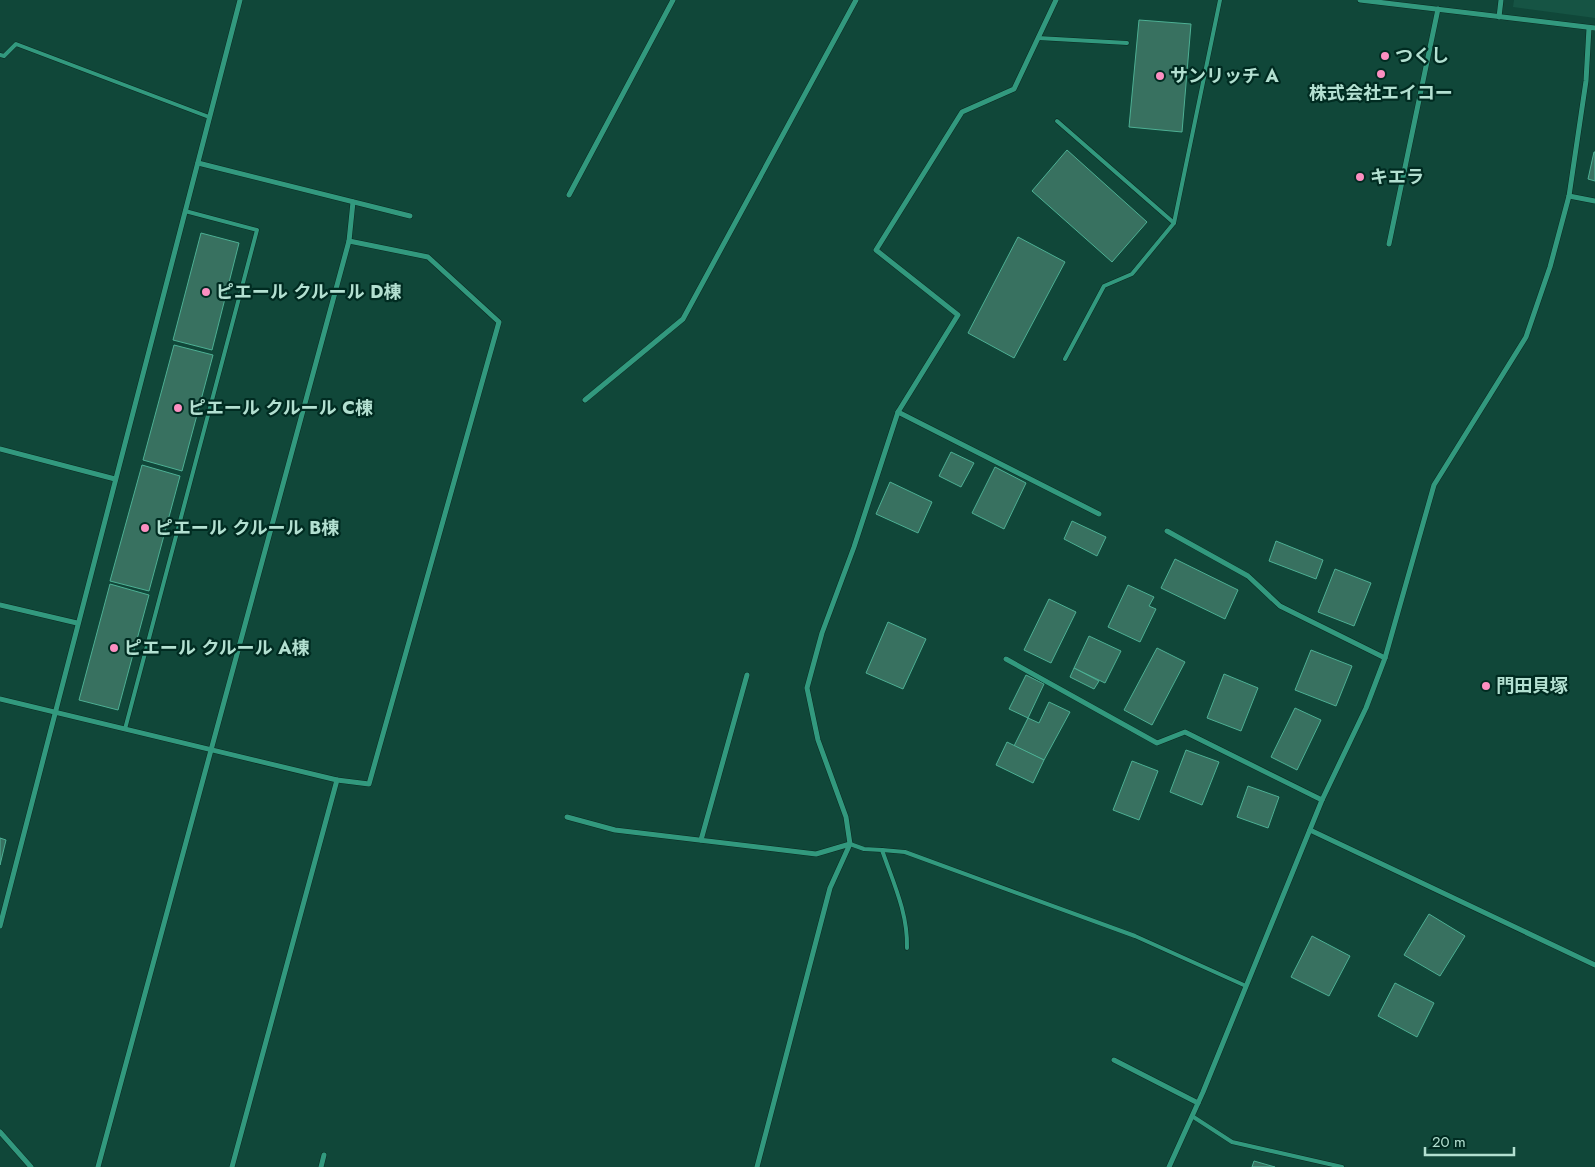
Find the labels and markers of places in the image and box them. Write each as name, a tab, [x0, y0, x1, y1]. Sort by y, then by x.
place label: つくし	[1395, 43, 1449, 69]
marker: つくし	[1379, 50, 1391, 62]
place label: サンリッチ A	[1170, 63, 1279, 89]
marker: 株式会社エイコー	[1375, 68, 1387, 80]
marker: サンリッチ A	[1154, 70, 1166, 82]
place label: 株式会社エイコー	[1309, 80, 1453, 106]
place label: キエラ	[1370, 164, 1424, 190]
marker: キエラ	[1354, 171, 1366, 183]
place label: ピエール クルール D棟	[216, 279, 401, 305]
marker: ピエール クルール D棟	[200, 286, 212, 298]
place label: ピエール クルール C棟	[188, 395, 373, 421]
marker: ピエール クルール C棟	[172, 402, 184, 414]
place label: ピエール クルール B棟	[155, 515, 339, 541]
marker: ピエール クルール B棟	[139, 522, 151, 534]
place label: ピエール クルール A棟	[124, 635, 310, 661]
marker: ピエール クルール A棟	[108, 642, 120, 654]
place label: 門田貝塚	[1496, 673, 1568, 699]
marker: 門田貝塚	[1480, 680, 1492, 692]

